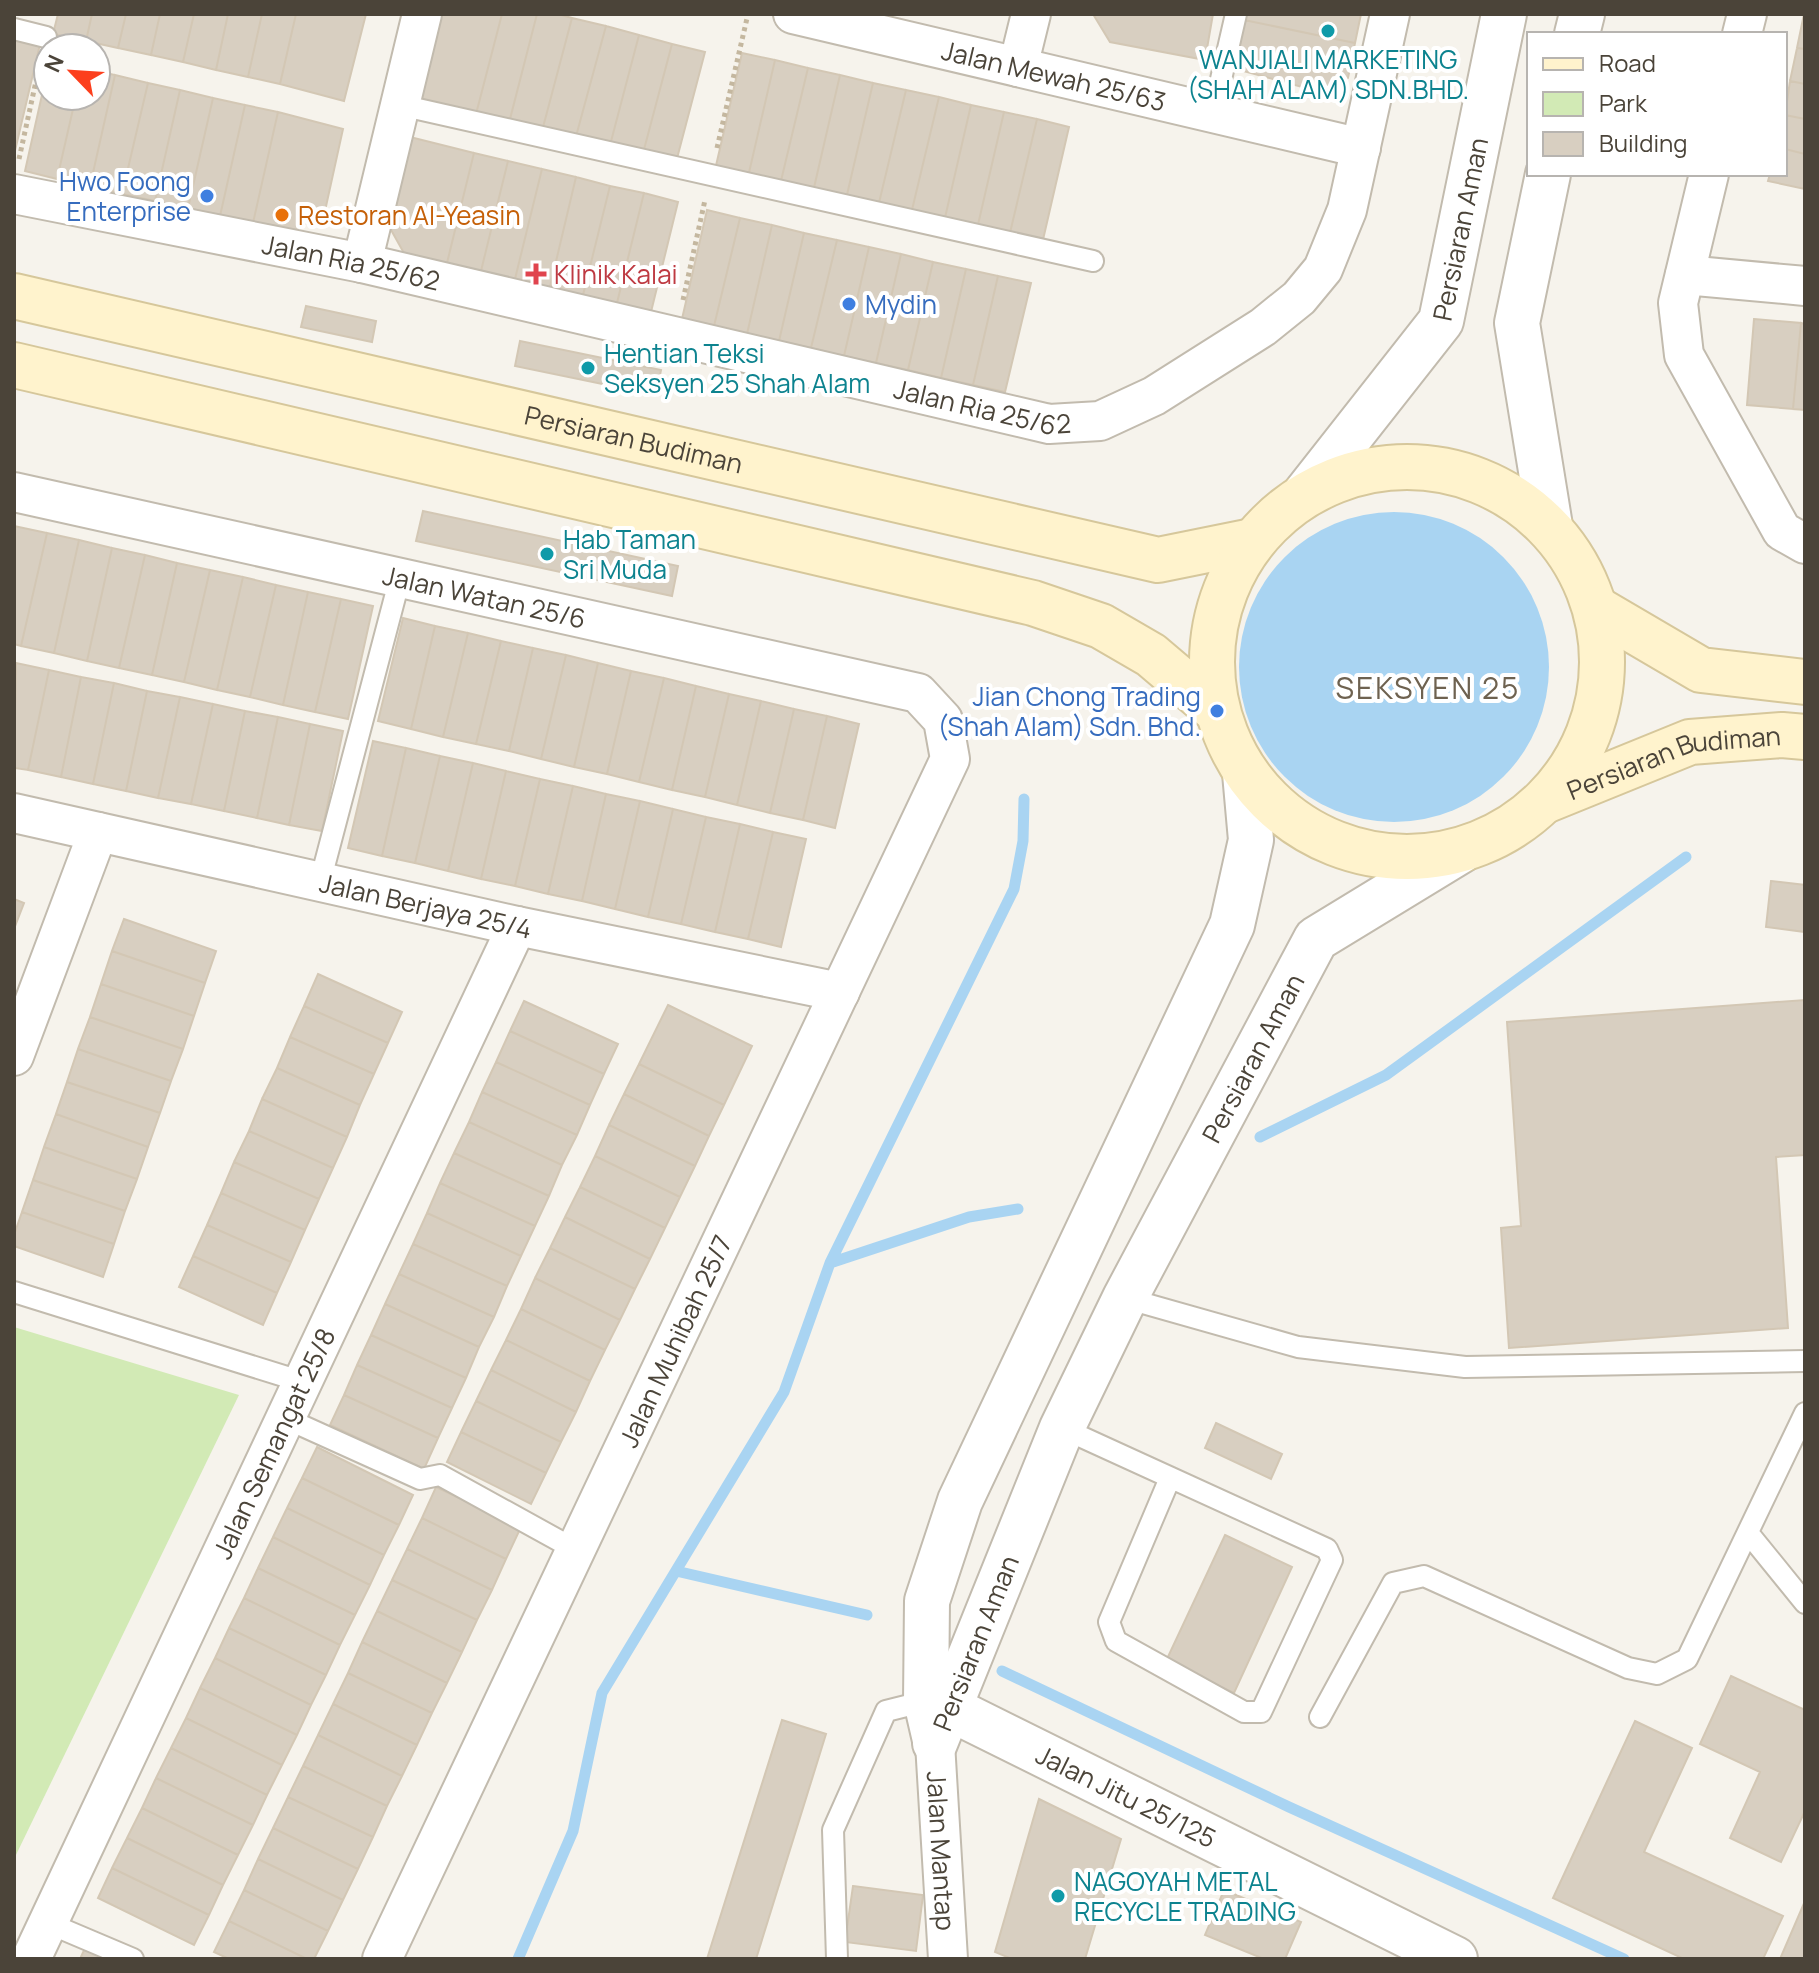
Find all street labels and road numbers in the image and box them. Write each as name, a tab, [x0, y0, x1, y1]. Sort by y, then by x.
street label: Jalan Mewah 25/63	[938, 32, 1169, 119]
street label: Persiaran Aman	[1424, 134, 1496, 324]
street label: Jalan Ria 25/62	[259, 226, 444, 299]
street label: Jalan Ria 25/62	[890, 370, 1072, 443]
street label: Persiaran Budiman	[521, 396, 746, 482]
street label: Jalan Watan 25/6	[380, 557, 589, 637]
street label: Persiaran Budiman	[1561, 717, 1782, 808]
street label: Jalan Berjaya 25/4	[316, 864, 535, 947]
street label: Persiaran Aman	[1193, 967, 1312, 1149]
street label: Jalan Muhibah 25/7	[610, 1229, 740, 1453]
street label: Jalan Semangat 25/8	[204, 1322, 343, 1564]
street label: Persiaran Aman	[924, 1550, 1027, 1736]
street label: Jalan Jitu 25/125	[1030, 1736, 1223, 1856]
street label: Jalan Mantap	[919, 1770, 964, 1932]

